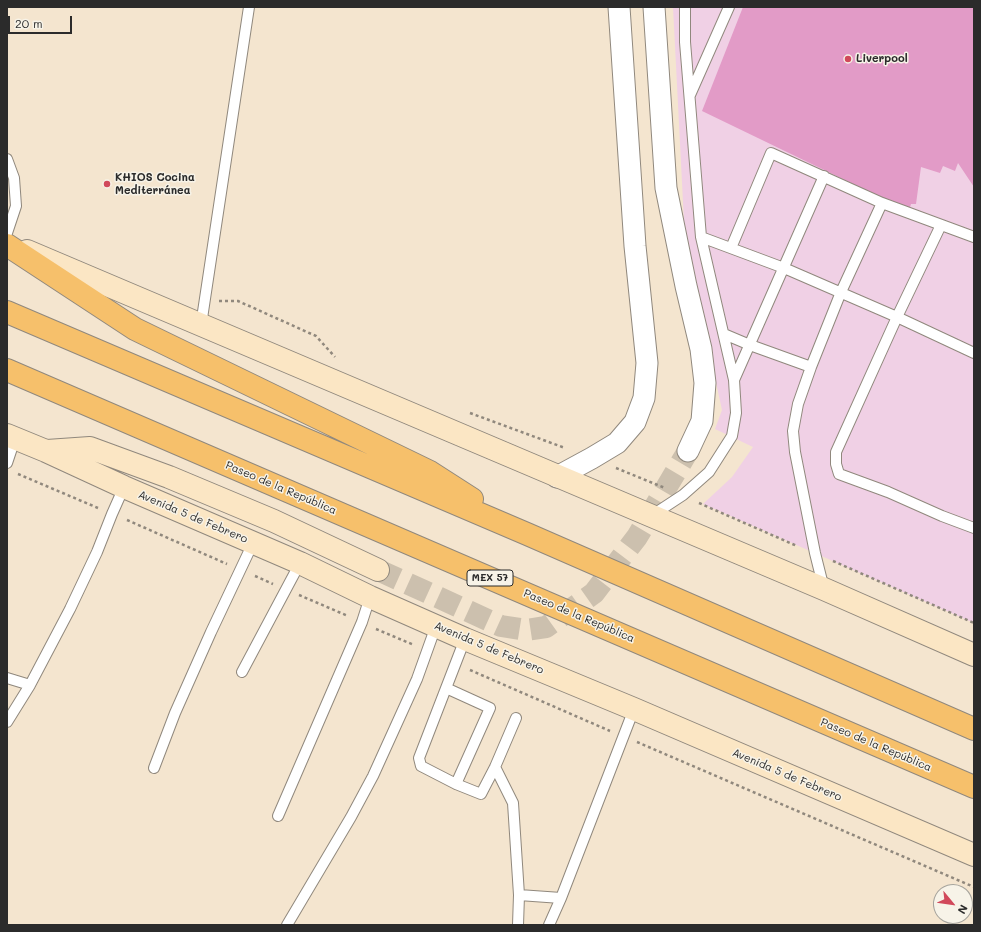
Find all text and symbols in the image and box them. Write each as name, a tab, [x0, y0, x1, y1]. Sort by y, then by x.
scale bar	[10, 8, 74, 34]
text: 20 m	[15, 15, 43, 31]
place label: Liverpool	[856, 52, 908, 66]
marker: Liverpool	[843, 54, 853, 64]
place label: KHIOS Cocina Mediterránea	[115, 171, 195, 197]
marker: KHIOS Cocina Mediterránea	[102, 179, 112, 189]
street label: Paseo de la República	[224, 459, 338, 517]
street label: Avenida 5 de Febrero	[136, 488, 250, 546]
road number: MEX 57	[467, 570, 513, 586]
street label: Paseo de la República	[522, 587, 636, 645]
street label: Avenida 5 de Febrero	[432, 619, 546, 677]
street label: Paseo de la República	[819, 716, 933, 774]
street label: Avenida 5 de Febrero	[730, 746, 844, 804]
north arrow	[933, 884, 973, 924]
text: N	[954, 902, 972, 917]

